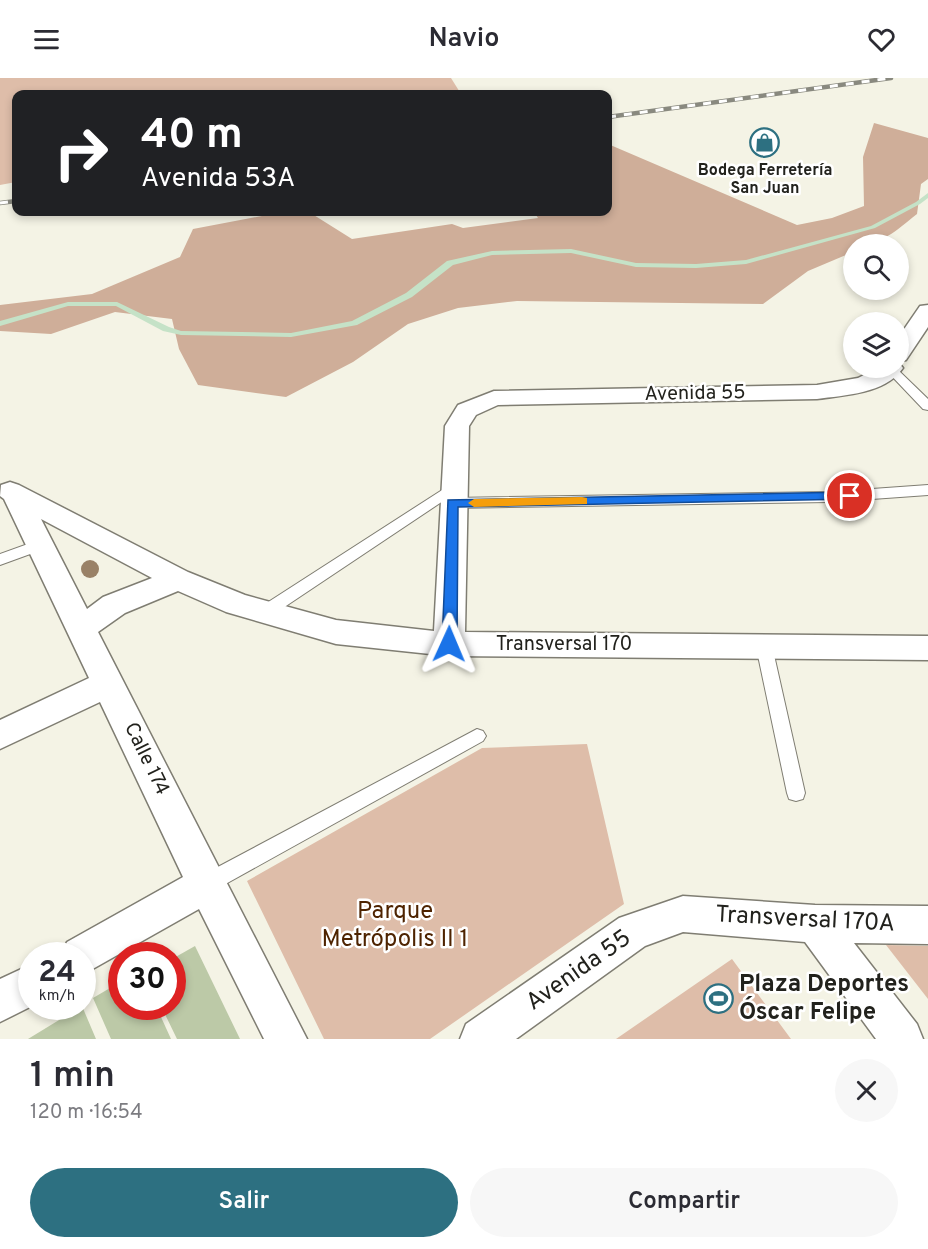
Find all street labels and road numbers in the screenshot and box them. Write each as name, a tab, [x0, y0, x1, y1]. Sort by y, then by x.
street label: Avenida 55	[644, 380, 746, 408]
street label: Transversal 170	[496, 632, 632, 658]
street label: Calle 174	[117, 718, 175, 800]
street label: Transversal 170A	[715, 900, 895, 940]
street label: Avenida 55	[521, 924, 637, 1018]

